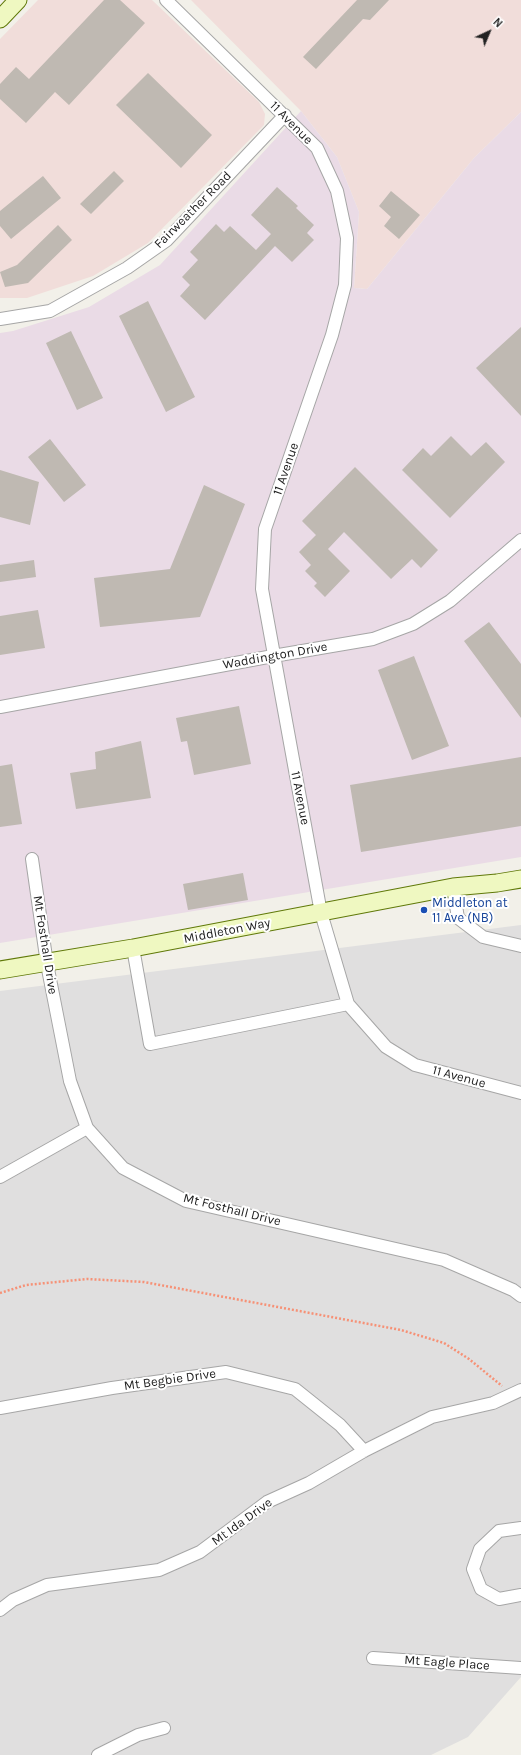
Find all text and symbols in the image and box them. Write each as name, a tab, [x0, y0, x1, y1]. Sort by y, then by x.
north arrow	[469, 12, 509, 52]
text: N	[490, 16, 505, 30]
street label: 11 Avenue	[266, 98, 316, 148]
street label: Fairweather Road	[151, 168, 235, 252]
street label: 11 Avenue	[270, 441, 302, 497]
street label: Waddington Drive	[221, 639, 329, 673]
street label: 11 Avenue	[287, 770, 313, 826]
street label: Mt Fosthall Drive	[29, 894, 61, 996]
place label: Middleton at 11 Ave (NB)	[432, 895, 508, 926]
marker: Middleton at 11 Ave (NB)	[419, 905, 429, 915]
street label: Middleton Way	[182, 915, 272, 947]
street label: 11 Avenue	[431, 1062, 487, 1092]
street label: Mt Fosthall Drive	[182, 1190, 282, 1230]
street label: Mt Begbie Drive	[123, 1366, 217, 1394]
street label: Mt Ida Drive	[209, 1495, 275, 1549]
street label: Mt Eagle Place	[404, 1652, 490, 1674]

